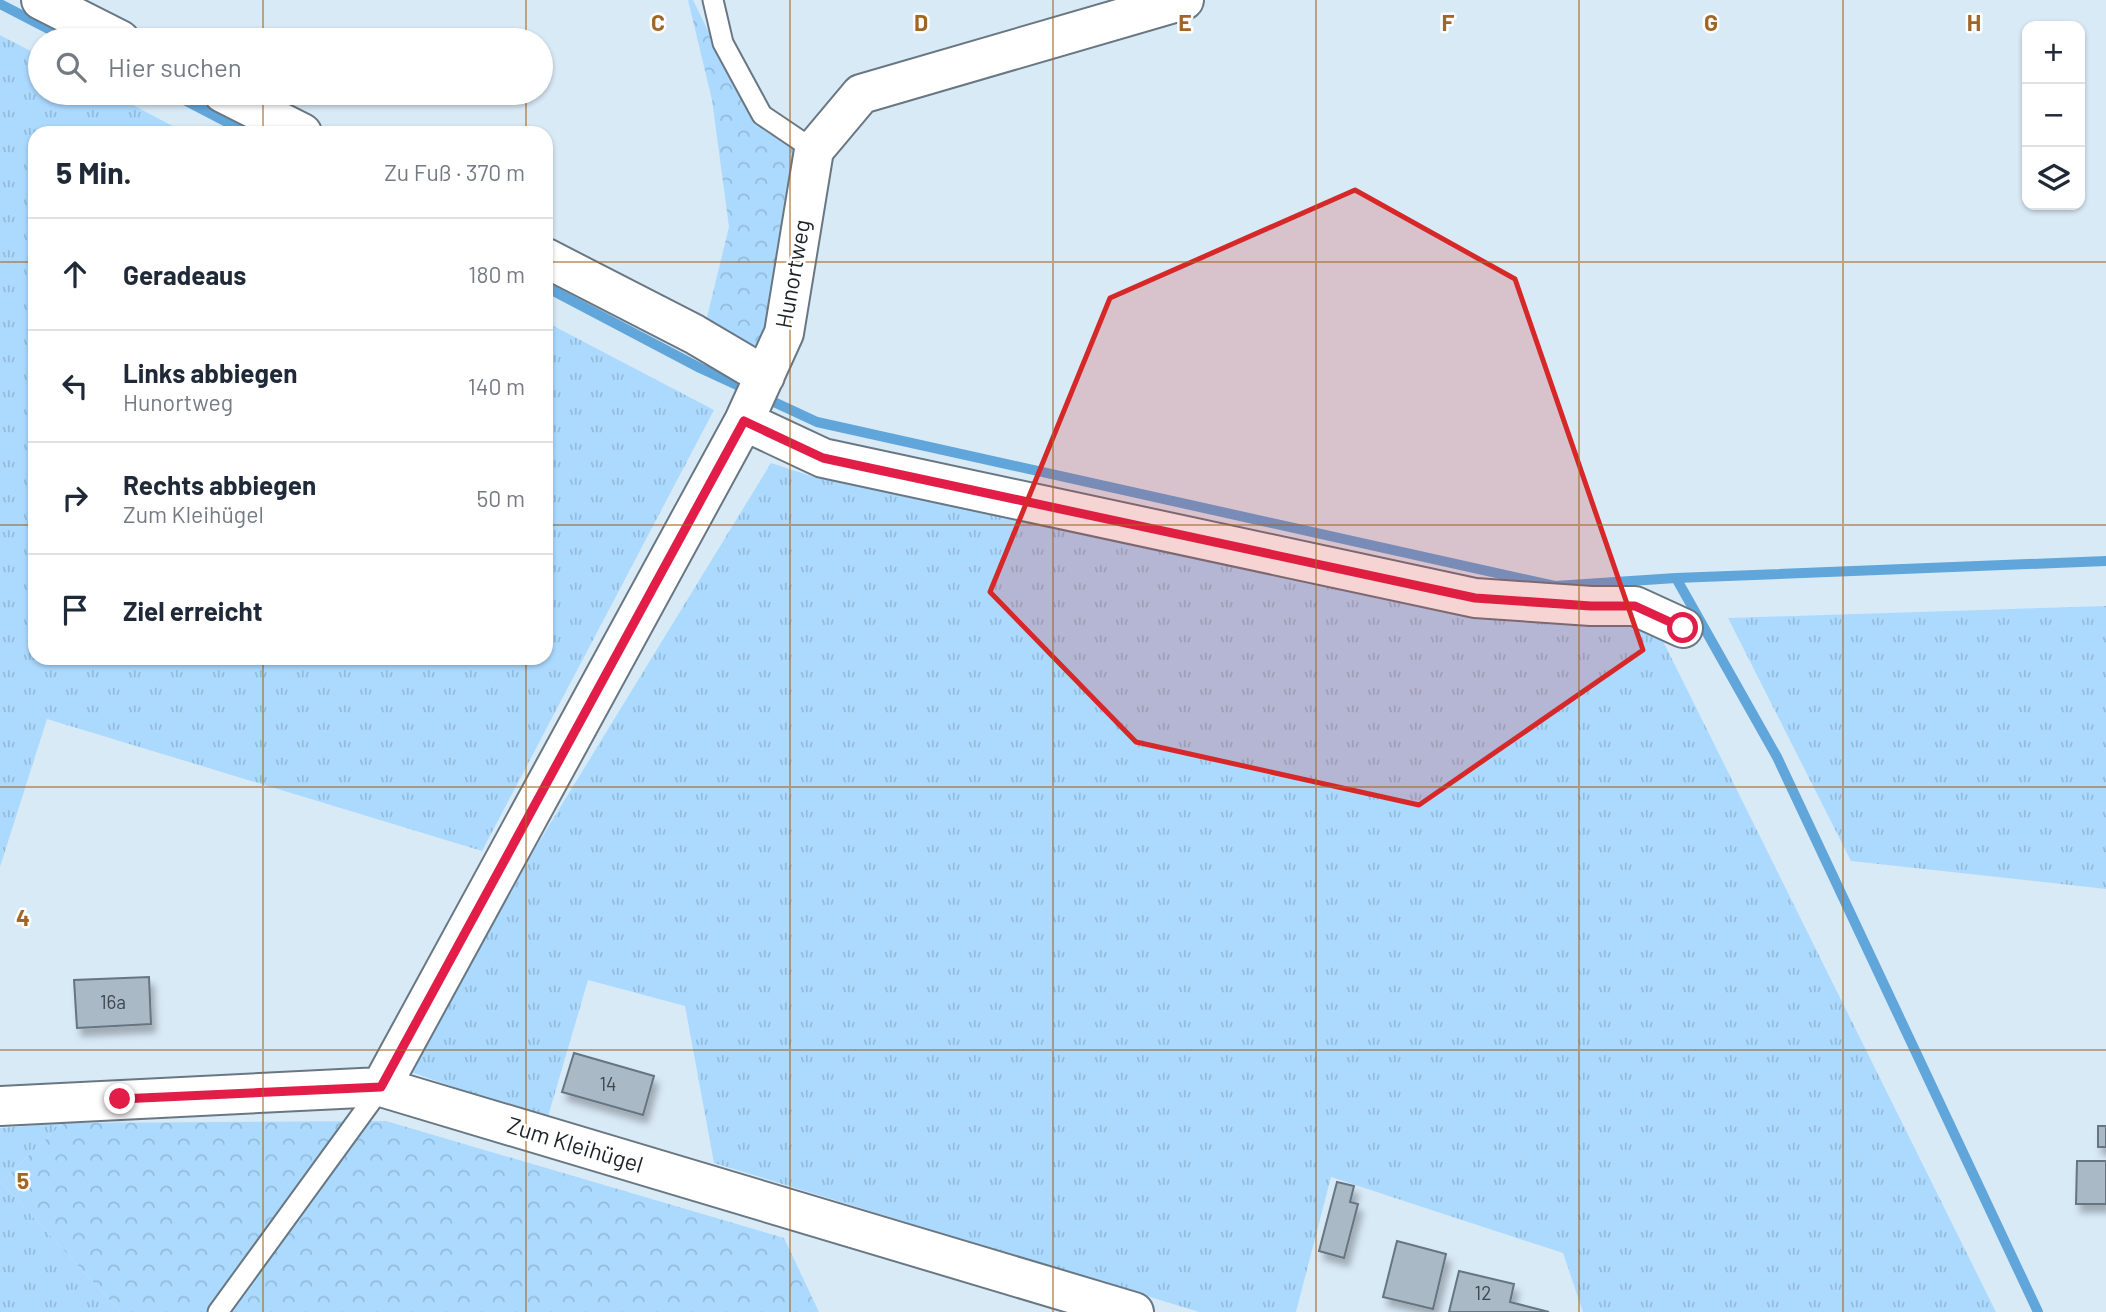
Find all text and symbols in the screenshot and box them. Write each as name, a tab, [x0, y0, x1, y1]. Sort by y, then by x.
text: C	[651, 8, 665, 36]
text: D	[914, 8, 928, 36]
text: E	[1178, 8, 1192, 36]
text: F	[1442, 8, 1455, 36]
text: G	[1704, 8, 1718, 36]
text: H	[1967, 8, 1981, 36]
map controls	[2022, 21, 2085, 210]
button: +	[2022, 21, 2085, 84]
search box	[28, 28, 553, 105]
icon: search	[52, 48, 90, 86]
text: Hier suchen	[108, 51, 242, 82]
button: −	[2022, 84, 2085, 147]
button: layers	[2022, 147, 2085, 210]
text: 5 Min.	[56, 154, 132, 190]
text: Zu Fuß · 370 m	[384, 158, 525, 186]
street label: Hunortweg	[769, 217, 815, 330]
icon: ahead	[56, 255, 94, 293]
text: Geradeaus	[123, 259, 246, 290]
text: 180 m	[468, 260, 525, 288]
text: Links abbiegen	[123, 357, 297, 388]
icon: left	[56, 367, 94, 405]
text: 140 m	[468, 372, 525, 400]
text: Hunortweg	[123, 388, 233, 416]
text: Rechts abbiegen	[123, 469, 316, 500]
icon: right	[56, 479, 94, 517]
text: 50 m	[477, 484, 525, 512]
text: Zum Kleihügel	[123, 500, 264, 528]
icon: arrive	[56, 591, 94, 629]
text: Ziel erreicht	[123, 595, 263, 626]
route start	[1667, 612, 1698, 643]
text: 4	[16, 903, 30, 931]
house number: 16a	[100, 990, 126, 1013]
house number: 14	[599, 1072, 617, 1095]
route end	[104, 1083, 135, 1114]
street label: Zum Kleihügel	[504, 1110, 647, 1178]
text: 5	[17, 1166, 29, 1194]
house number: 12	[1475, 1281, 1491, 1304]

